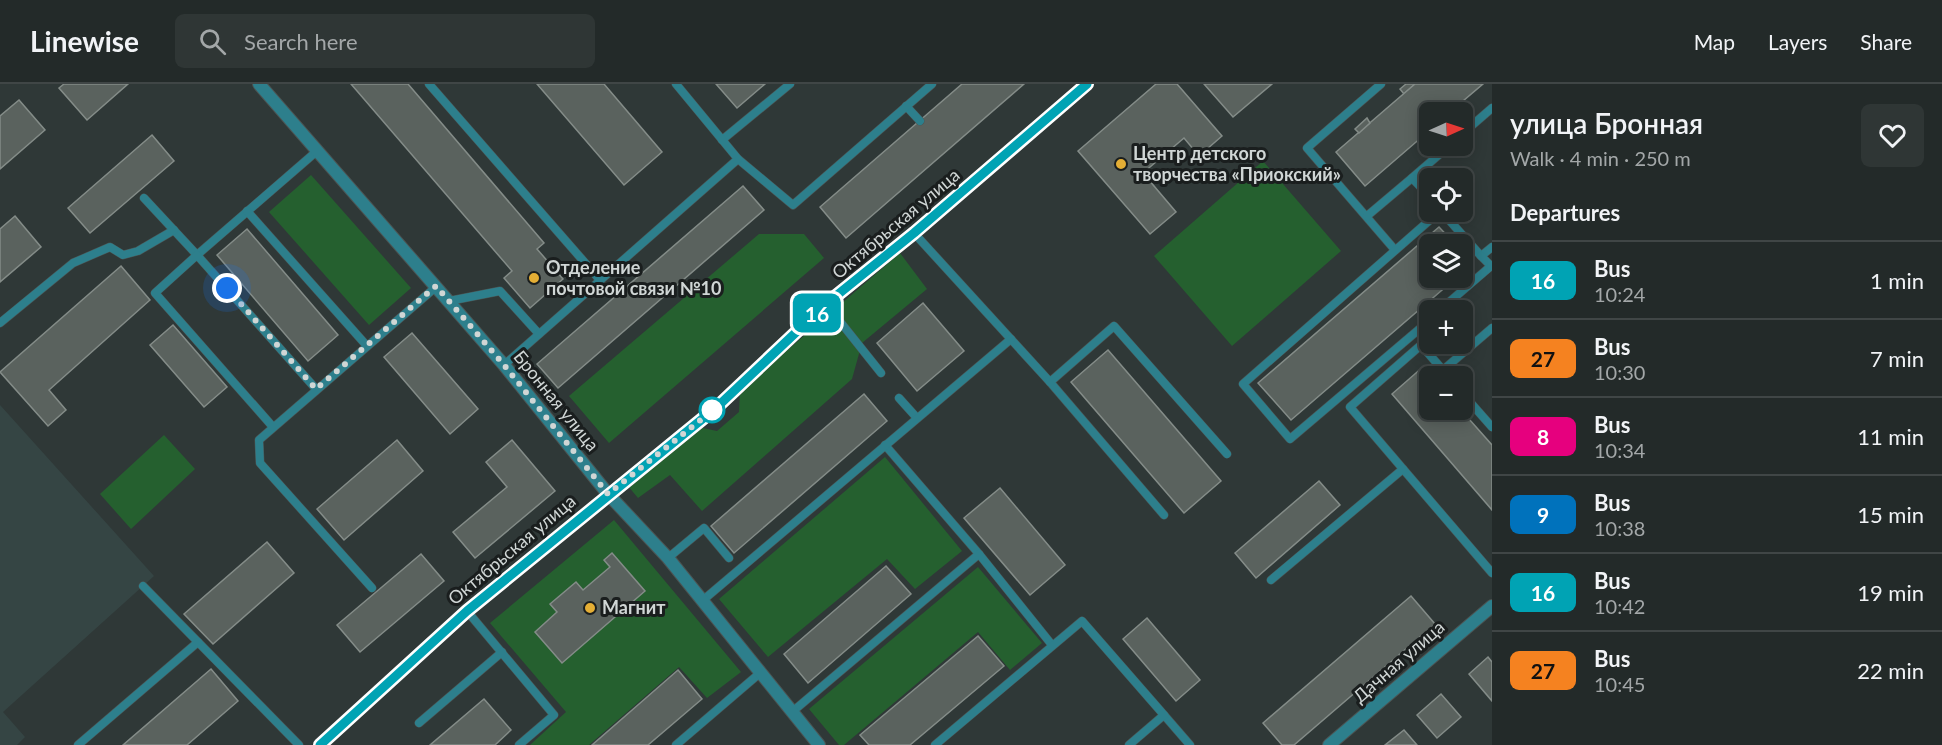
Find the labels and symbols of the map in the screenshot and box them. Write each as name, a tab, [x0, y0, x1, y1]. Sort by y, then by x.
north arrow	[1419, 102, 1473, 156]
place label: Центр детского творчества «Приокский»	[1133, 142, 1341, 185]
marker: Центр детского творчества «Приокский»	[1114, 157, 1128, 171]
street label: Октябрьская улица	[827, 163, 964, 283]
place label: Отделение почтовой связи №10	[546, 256, 721, 299]
marker: Отделение почтовой связи №10	[527, 271, 541, 285]
your location	[212, 273, 242, 303]
line badge: 16	[790, 294, 844, 332]
street label: Бронная улица	[509, 346, 604, 455]
unlabelled marker	[699, 397, 725, 423]
street label: Октябрьская улица	[443, 489, 580, 609]
place label: Магнит	[602, 596, 666, 618]
marker: Магнит	[583, 601, 597, 615]
street label: Дачная улица	[1348, 616, 1449, 707]

